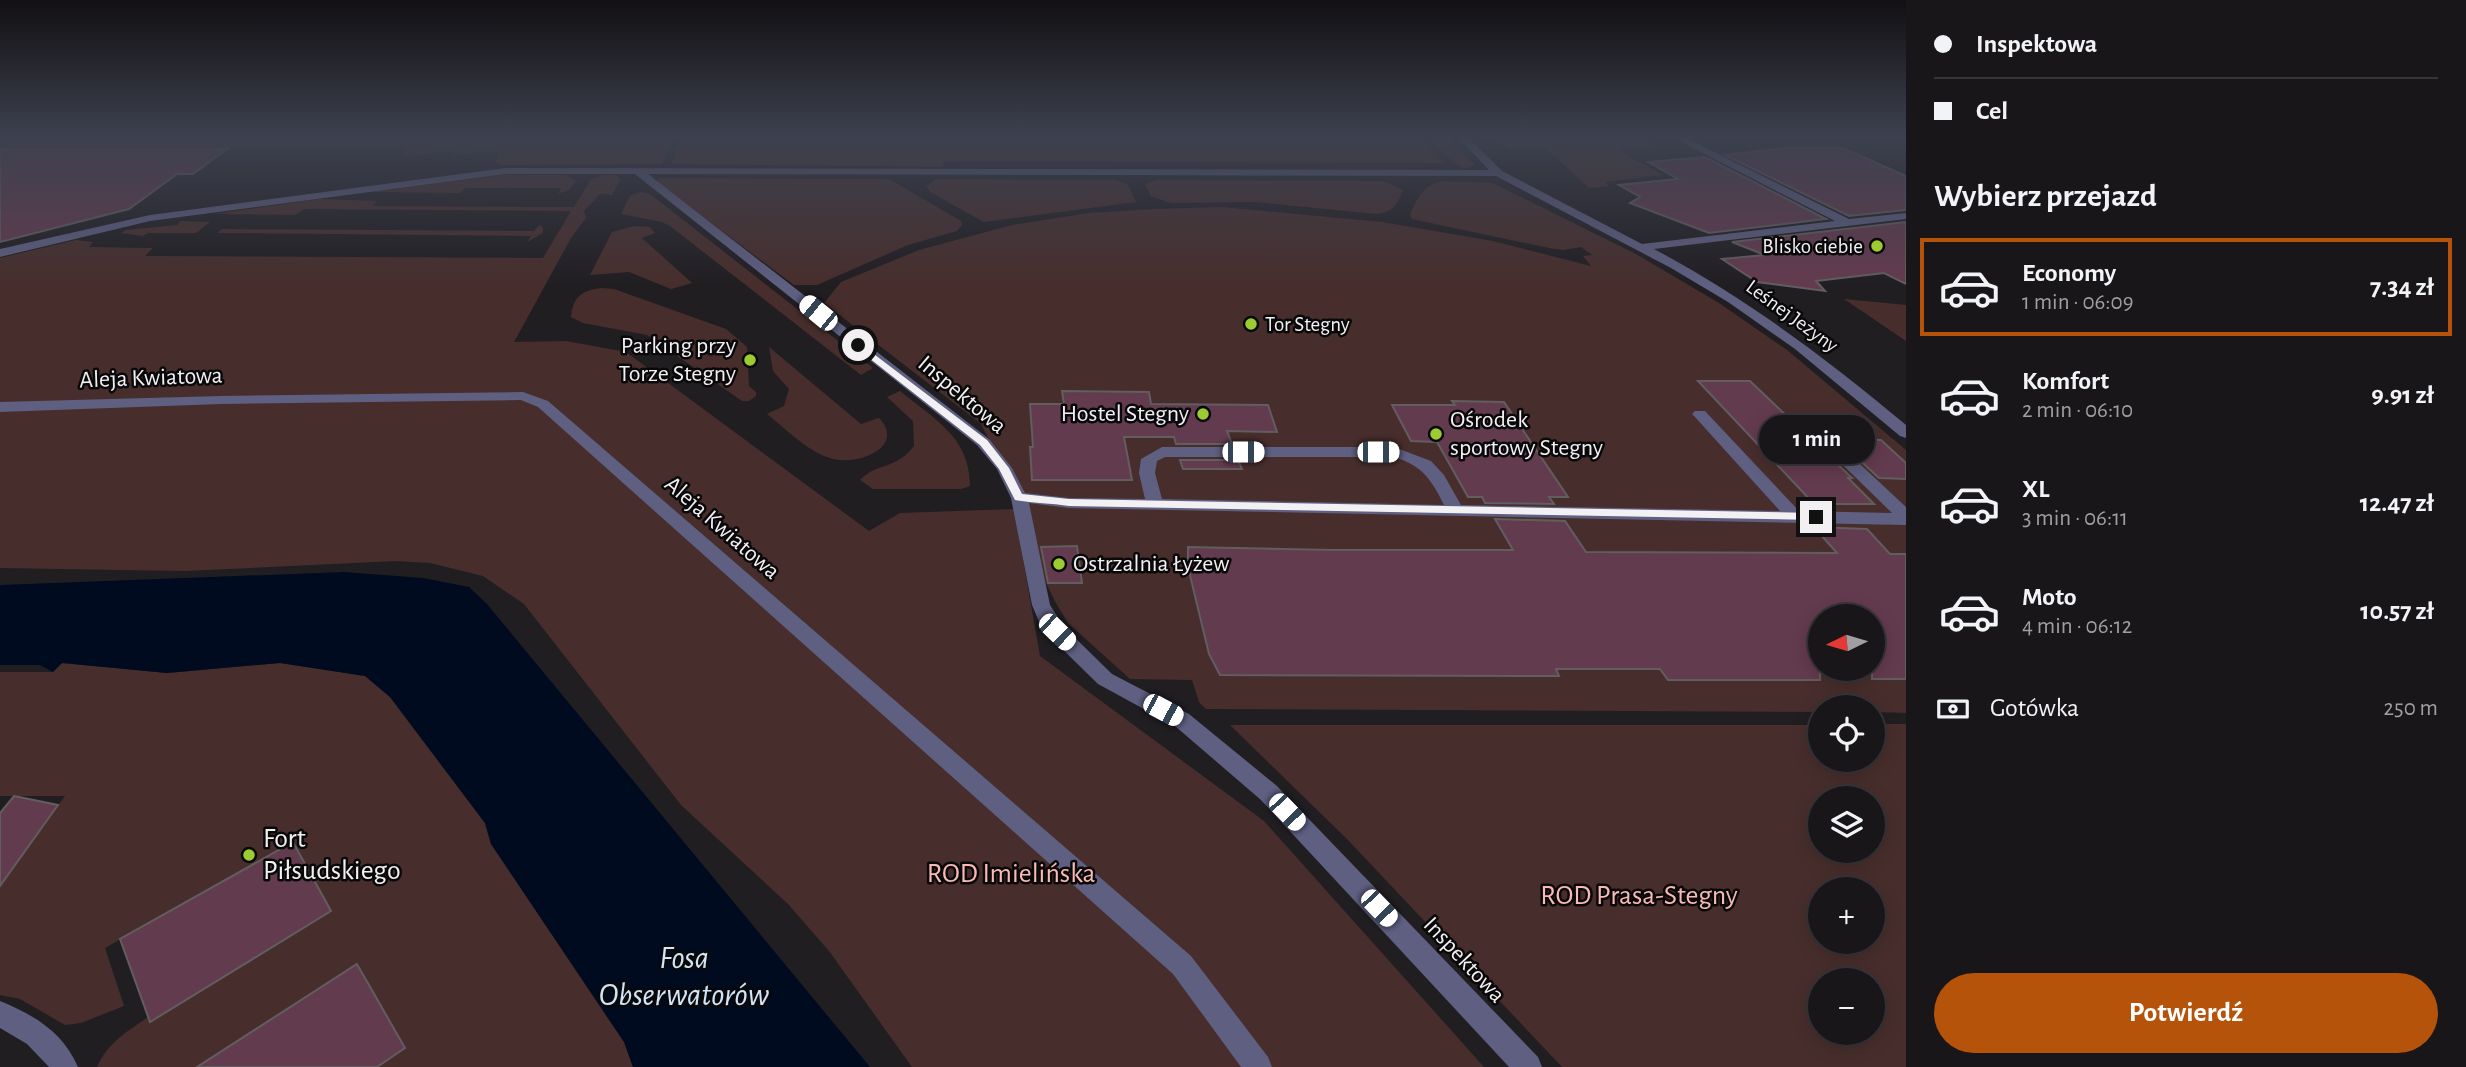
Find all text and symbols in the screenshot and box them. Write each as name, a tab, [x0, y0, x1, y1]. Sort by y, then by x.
text: Inspektowa	[1976, 31, 2097, 57]
text: Cel	[1976, 98, 2008, 124]
text: Wybierz przejazd	[1934, 180, 2157, 212]
place label: Blisko ciebie	[1762, 236, 1863, 257]
marker: Blisko ciebie	[1869, 238, 1885, 254]
icon: car	[1938, 256, 2001, 319]
text: Economy	[2022, 260, 2116, 286]
text: 7.34 zł	[2370, 274, 2434, 300]
street label: Leśnej Jeżyny	[1742, 276, 1842, 356]
text: 1 min · 06:09	[2022, 291, 2134, 314]
car	[796, 292, 841, 334]
place label: Tor Stegny	[1265, 314, 1350, 335]
marker: Tor Stegny	[1243, 316, 1259, 332]
route start	[842, 329, 874, 361]
place label: Parking przy Torze Stegny	[619, 334, 736, 386]
street label: Inspektowa	[913, 351, 1011, 439]
marker: Parking przy Torze Stegny	[742, 352, 758, 368]
street label: Aleja Kwiatowa	[79, 364, 223, 392]
icon: car	[1938, 364, 2001, 427]
text: Komfort	[2022, 368, 2109, 394]
text: 9.91 zł	[2371, 382, 2434, 408]
text: 2 min · 06:10	[2022, 399, 2133, 422]
place label: Hostel Stegny	[1061, 402, 1189, 426]
marker: Hostel Stegny	[1195, 406, 1211, 422]
place label: Ośrodek sportowy Stegny	[1450, 408, 1603, 460]
callout: 1 min	[1758, 416, 1874, 464]
marker: Ośrodek sportowy Stegny	[1428, 426, 1444, 442]
text: 1 min	[1793, 428, 1841, 451]
car	[1223, 442, 1265, 463]
car	[1358, 442, 1400, 463]
street label: Aleja Kwiatowa	[660, 472, 784, 584]
icon: car	[1938, 472, 2001, 535]
text: XL	[2022, 476, 2049, 502]
text: 12.47 zł	[2360, 490, 2434, 516]
route end	[1800, 501, 1832, 533]
text: 3 min · 06:11	[2022, 507, 2128, 530]
place label: Ostrzalnia Łyżew	[1073, 552, 1229, 576]
marker: Ostrzalnia Łyżew	[1051, 556, 1067, 572]
icon: car	[1938, 580, 2001, 643]
text: Moto	[2022, 584, 2077, 610]
text: 10.57 zł	[2360, 598, 2434, 624]
north arrow	[1808, 604, 1885, 681]
map controls	[1808, 604, 1885, 1045]
car	[1035, 610, 1080, 654]
text: 4 min · 06:12	[2022, 615, 2132, 638]
icon: cash	[1934, 690, 1972, 728]
car	[1140, 691, 1187, 729]
button: locate	[1808, 695, 1885, 772]
text: Gotówka	[1990, 695, 2079, 721]
text: 250 m	[2384, 697, 2438, 720]
button: layers	[1808, 786, 1885, 863]
car	[1265, 790, 1310, 834]
place label: Fort Piłsudskiego	[263, 825, 401, 885]
marker: Fort Piłsudskiego	[241, 847, 257, 863]
park label: ROD Imielińska	[927, 860, 1095, 888]
button: +	[1808, 877, 1885, 954]
park label: ROD Prasa-Stegny	[1540, 882, 1738, 910]
car	[1357, 886, 1402, 930]
street label: Inspektowa	[1419, 913, 1509, 1007]
water label: Fosa Obserwatorów	[599, 942, 769, 1011]
button: −	[1808, 968, 1885, 1045]
button: Potwierdź	[1934, 973, 2438, 1053]

